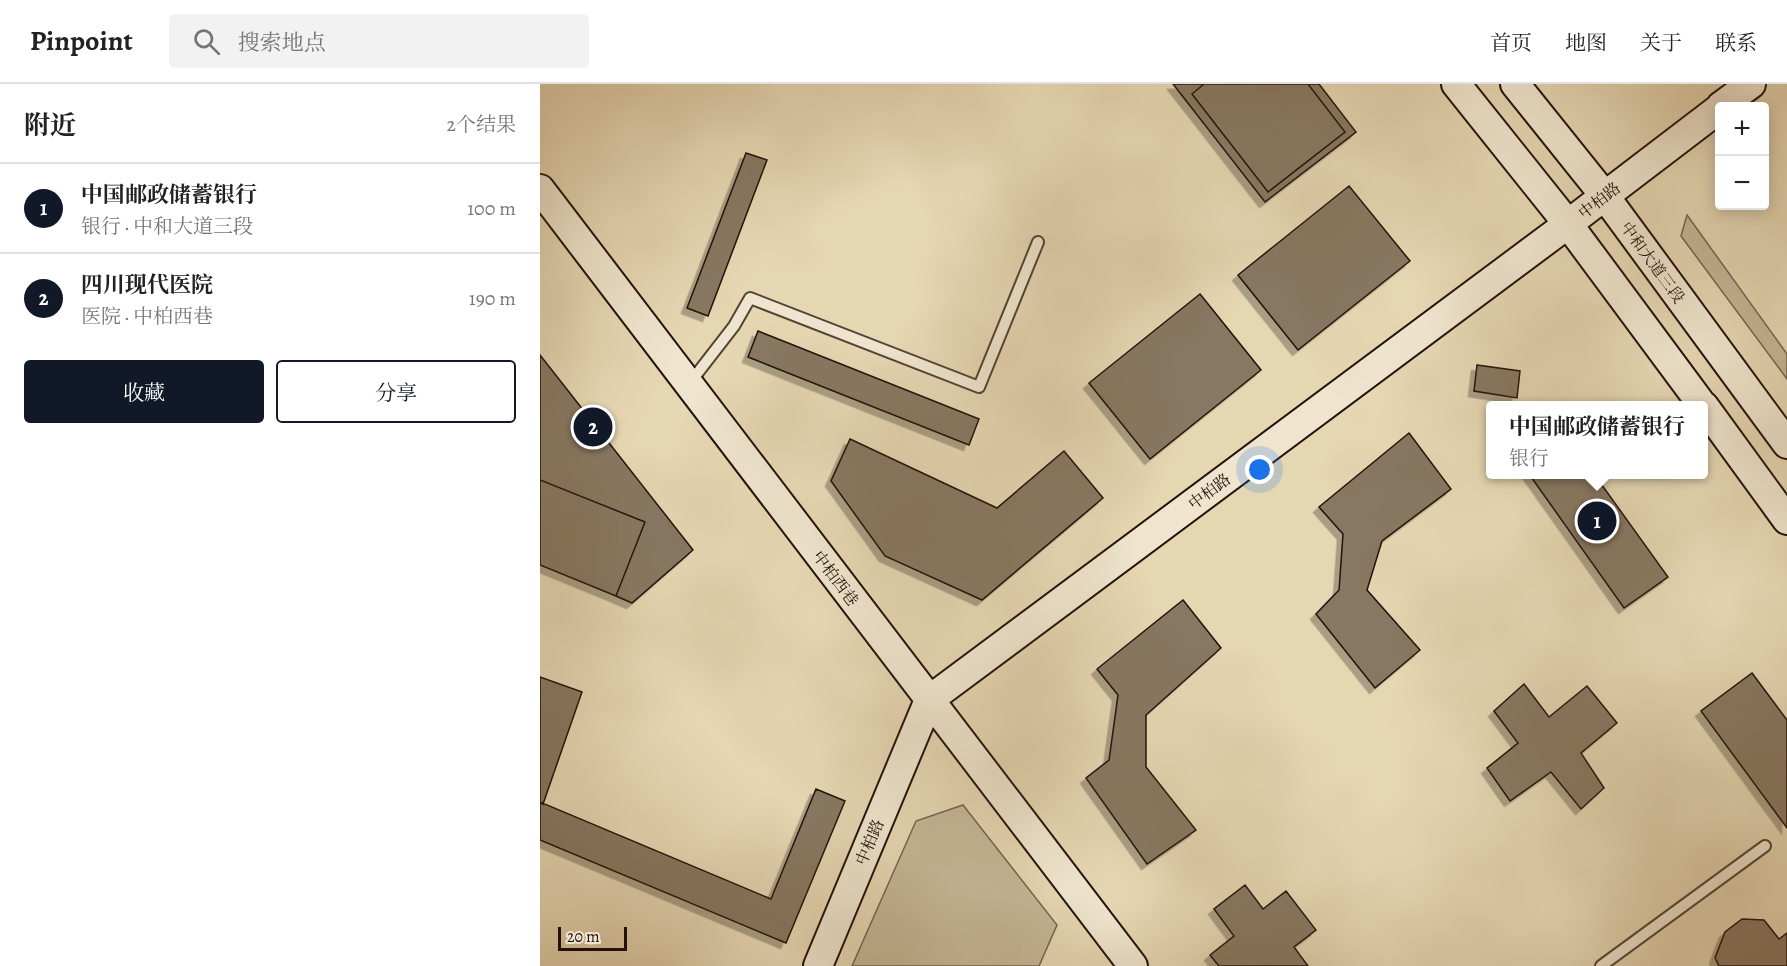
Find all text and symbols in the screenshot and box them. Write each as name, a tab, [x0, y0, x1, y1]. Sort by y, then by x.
search box	[169, 14, 589, 68]
text: Pinpoint	[30, 22, 133, 60]
icon: search	[190, 25, 223, 58]
text: 搜索地点	[238, 28, 326, 58]
text: 首页	[1490, 29, 1532, 57]
text: 地图	[1565, 29, 1607, 57]
text: 关于	[1640, 29, 1682, 57]
text: 联系	[1715, 29, 1757, 57]
map controls	[1715, 102, 1769, 210]
button: +	[1715, 102, 1769, 156]
text: 附近	[24, 108, 76, 143]
text: 2个结果	[447, 111, 516, 138]
button: −	[1715, 156, 1769, 210]
street label: 中柏路	[1574, 177, 1625, 224]
text: 中国邮政储蓄银行	[81, 180, 257, 210]
text: 1	[40, 195, 47, 222]
text: 100 m	[467, 195, 516, 222]
text: 银行 · 中和大道三段	[81, 213, 253, 240]
street label: 中和大道三段	[1615, 217, 1689, 308]
text: 四川现代医院	[81, 270, 213, 300]
text: 2	[39, 285, 48, 312]
text: 190 m	[469, 285, 516, 312]
text: 医院 · 中柏西巷	[81, 303, 213, 330]
button: 收藏	[24, 360, 264, 423]
button: 分享	[276, 360, 516, 423]
popup	[1486, 401, 1708, 479]
pin: 2	[574, 404, 612, 450]
text: 中国邮政储蓄银行	[1509, 412, 1685, 442]
text: 银行	[1509, 445, 1549, 472]
your location	[1245, 455, 1274, 484]
street label: 中柏路	[1184, 469, 1235, 515]
pin: 1	[1578, 498, 1616, 544]
street label: 中柏西巷	[807, 546, 863, 611]
street label: 中柏路	[850, 816, 889, 869]
scale bar	[558, 924, 627, 952]
text: 20 m	[567, 926, 600, 948]

